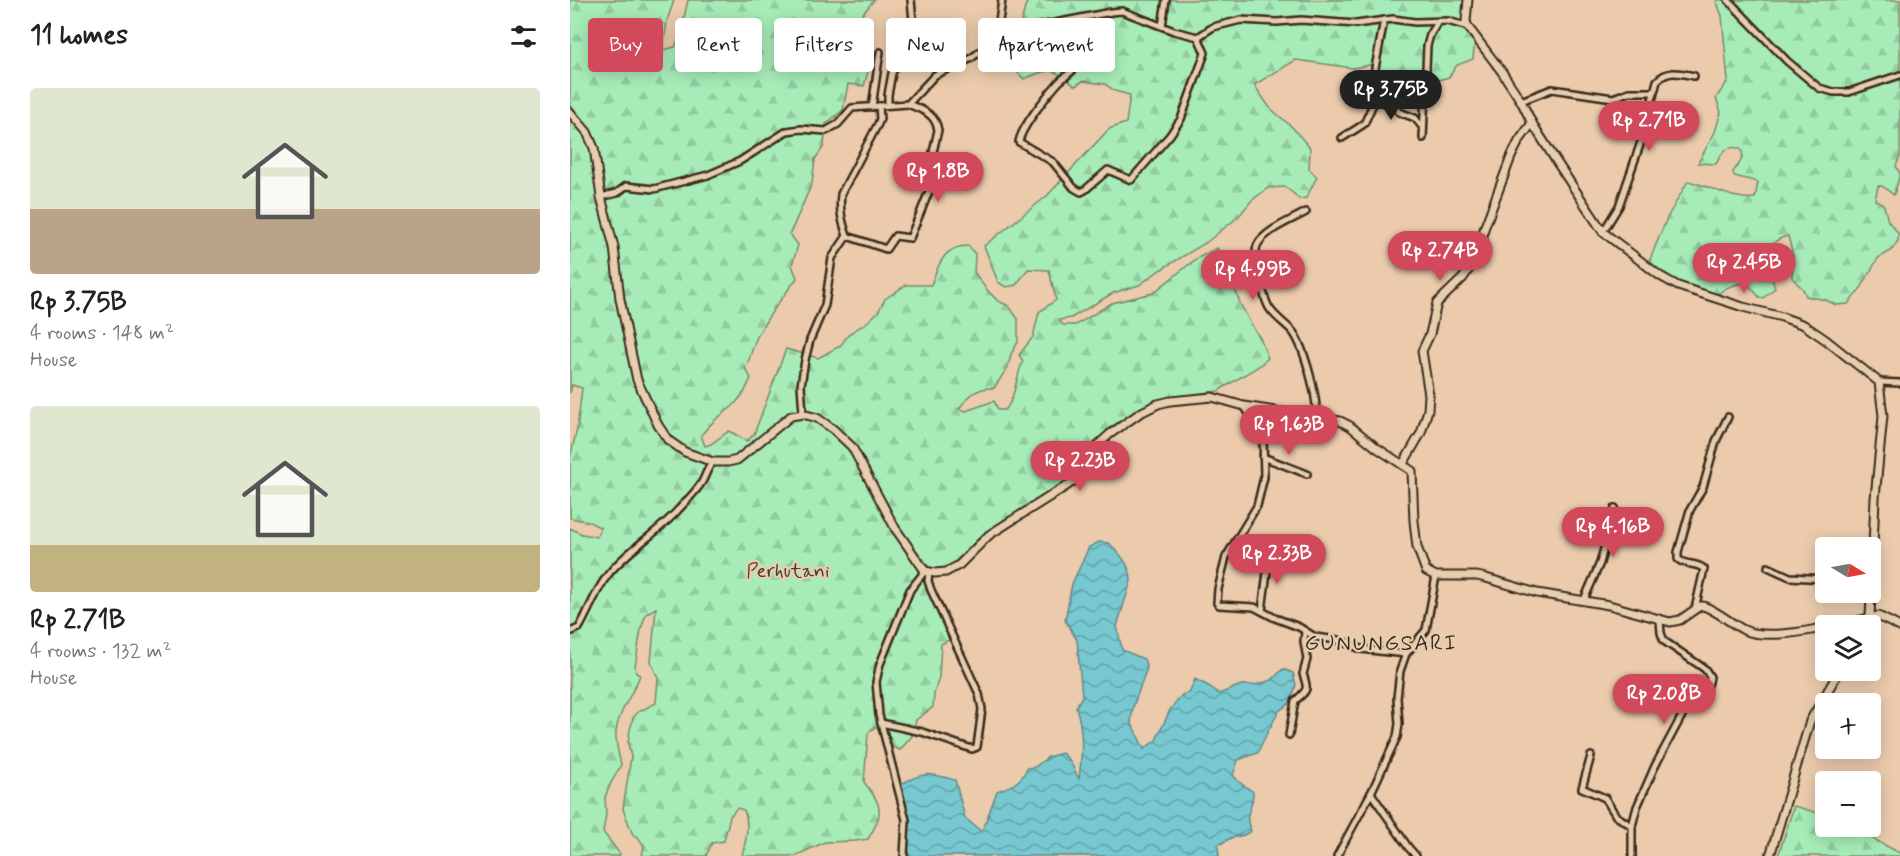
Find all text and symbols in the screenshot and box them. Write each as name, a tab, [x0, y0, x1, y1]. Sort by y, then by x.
chip: Buy	[588, 18, 663, 72]
chip: Rent	[675, 18, 762, 72]
chip: Filters	[774, 18, 874, 72]
chip: New	[886, 18, 966, 72]
chip: Apartment	[978, 18, 1115, 72]
text: 11 homes	[30, 19, 128, 53]
icon: filters	[507, 20, 540, 53]
pin: Rp 3.75B	[1329, 70, 1453, 121]
text: Rp 3.75B	[1354, 76, 1428, 103]
pin: Rp 2.71B	[1587, 101, 1711, 152]
text: Rp 2.71B	[1612, 107, 1686, 134]
icon: home	[231, 127, 339, 235]
pin: Rp 1.8B	[883, 152, 993, 203]
text: Rp 1.8B	[907, 158, 969, 185]
pin: Rp 2.74B	[1378, 231, 1502, 282]
text: Rp 2.74B	[1402, 237, 1478, 264]
pin: Rp 2.45B	[1682, 243, 1806, 294]
text: Rp 2.45B	[1707, 249, 1781, 276]
pin: Rp 4.99B	[1191, 250, 1315, 301]
text: Rp 4.99B	[1215, 256, 1291, 283]
text: Rp 3.75B	[30, 286, 127, 320]
text: 4 rooms · 148 m²	[30, 320, 174, 347]
text: House	[30, 347, 77, 374]
pin: Rp 1.63B	[1227, 405, 1351, 456]
text: Rp 1.63B	[1254, 411, 1324, 438]
pin: Rp 2.23B	[1018, 441, 1142, 492]
icon: home	[231, 445, 339, 553]
text: Rp 2.23B	[1045, 447, 1115, 474]
pin: Rp 4.16B	[1551, 507, 1675, 558]
text: Rp 4.16B	[1576, 513, 1650, 540]
pin: Rp 2.33B	[1215, 534, 1339, 585]
north arrow	[1815, 537, 1881, 603]
map controls	[1815, 537, 1881, 837]
text: Rp 2.33B	[1242, 540, 1312, 567]
park label: Perhutani	[746, 558, 830, 585]
text: Rp 2.71B	[30, 604, 125, 638]
button: layers	[1815, 615, 1881, 681]
district label: GUNUNGSARI	[1305, 630, 1457, 658]
text: 4 rooms · 132 m²	[30, 638, 171, 665]
text: House	[30, 665, 77, 692]
pin: Rp 2.08B	[1602, 674, 1726, 725]
text: Rp 2.08B	[1627, 680, 1701, 707]
button: +	[1815, 693, 1881, 759]
button: −	[1815, 771, 1881, 837]

